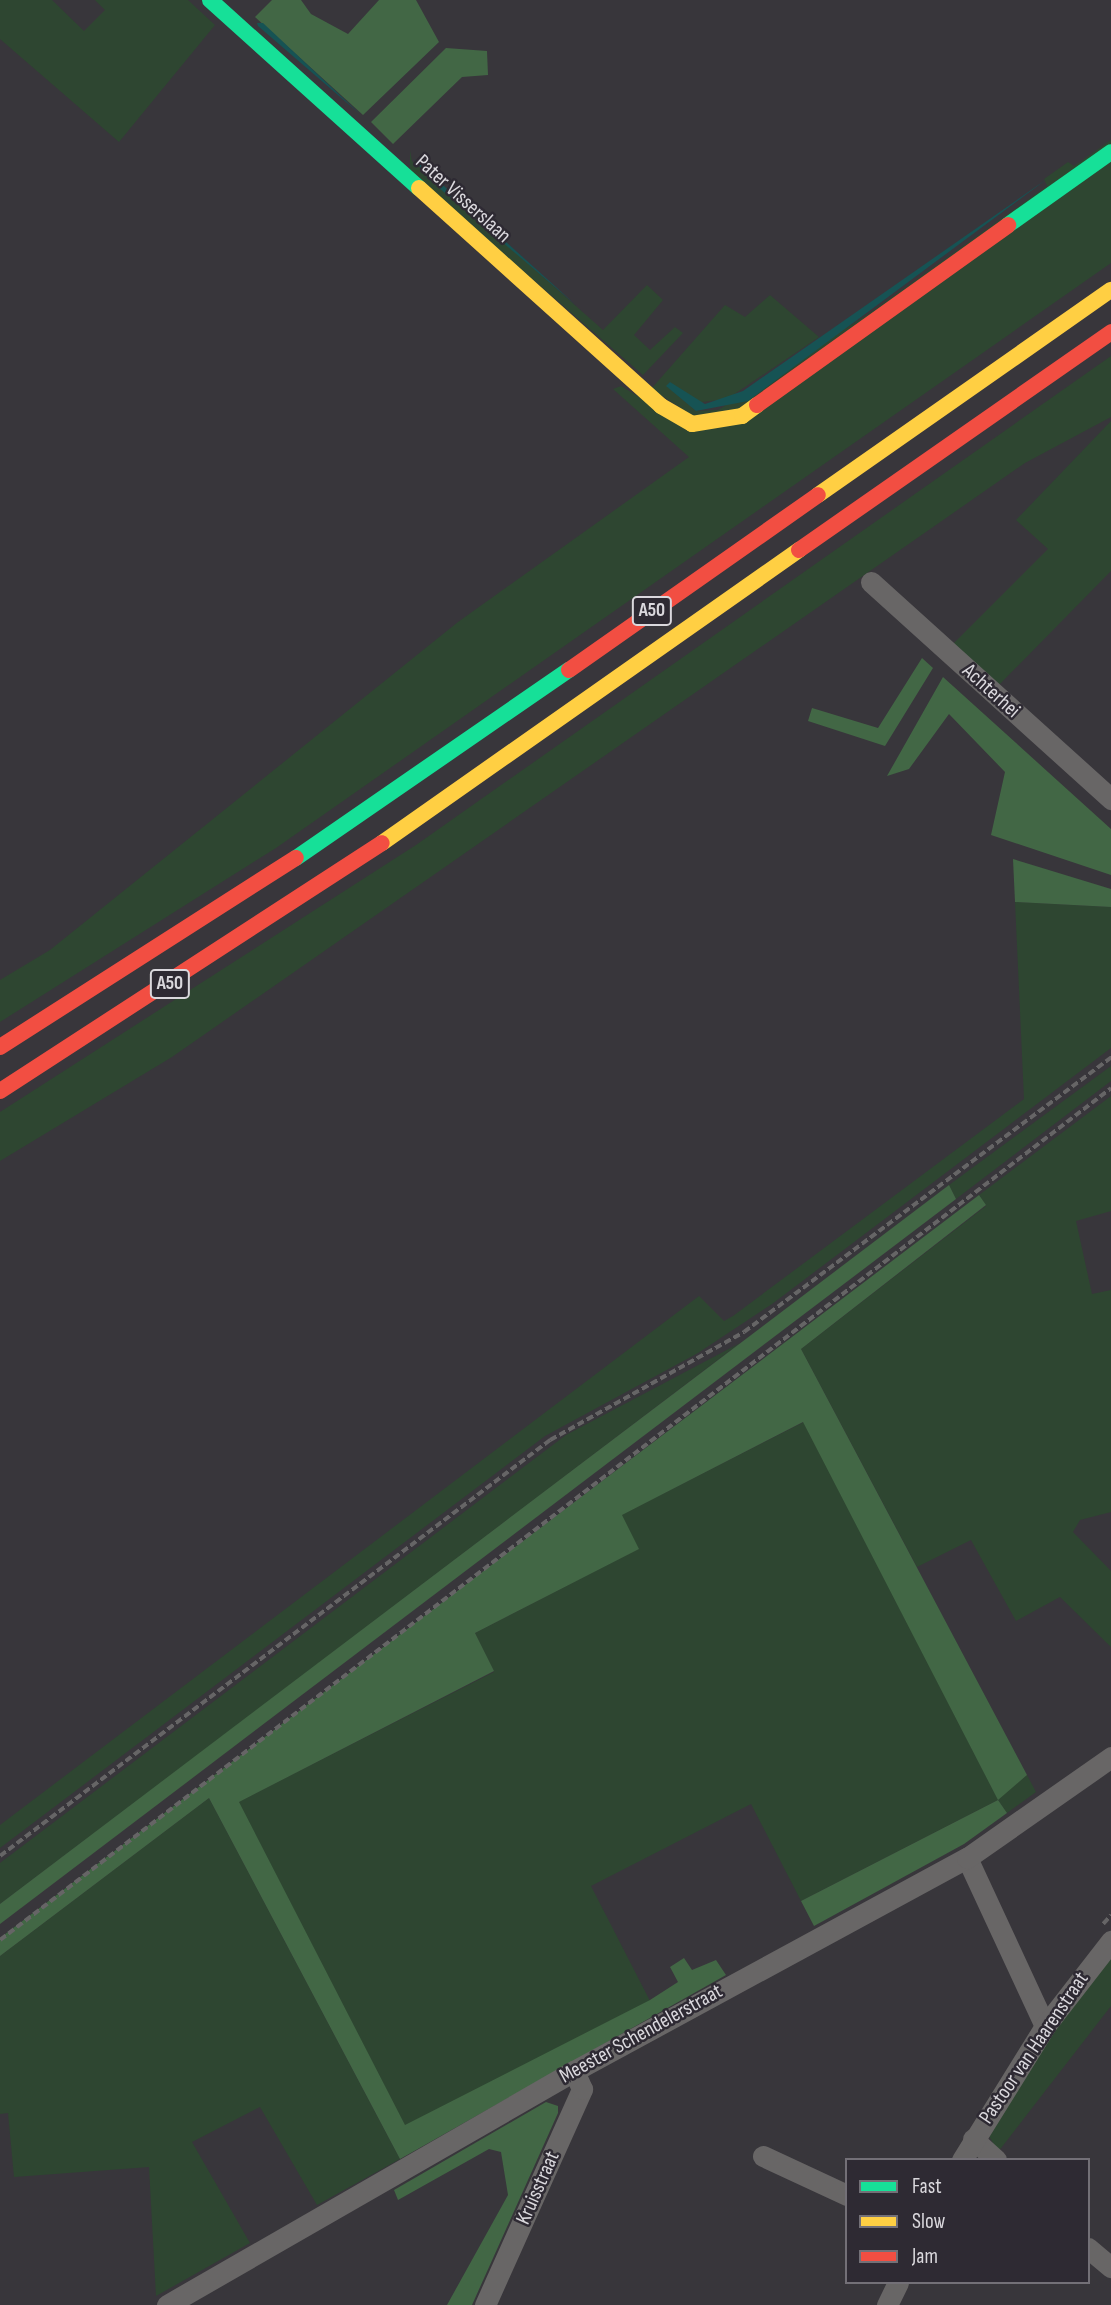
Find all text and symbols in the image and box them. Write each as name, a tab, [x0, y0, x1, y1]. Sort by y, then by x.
street label: Pater Visserslaan	[410, 150, 516, 248]
road number: A50	[631, 596, 673, 626]
street label: Achterhei	[957, 659, 1025, 723]
road number: A50	[149, 968, 191, 1000]
street label: Pastoor van Haarenstraat	[974, 1967, 1094, 2129]
street label: Meester Schendelerstraat	[555, 1979, 727, 2089]
street label: Kruisstraat	[511, 2147, 565, 2229]
legend	[845, 2158, 1090, 2284]
text: Fast	[912, 2174, 942, 2199]
text: Slow	[912, 2209, 945, 2234]
text: Jam	[912, 2244, 938, 2269]

